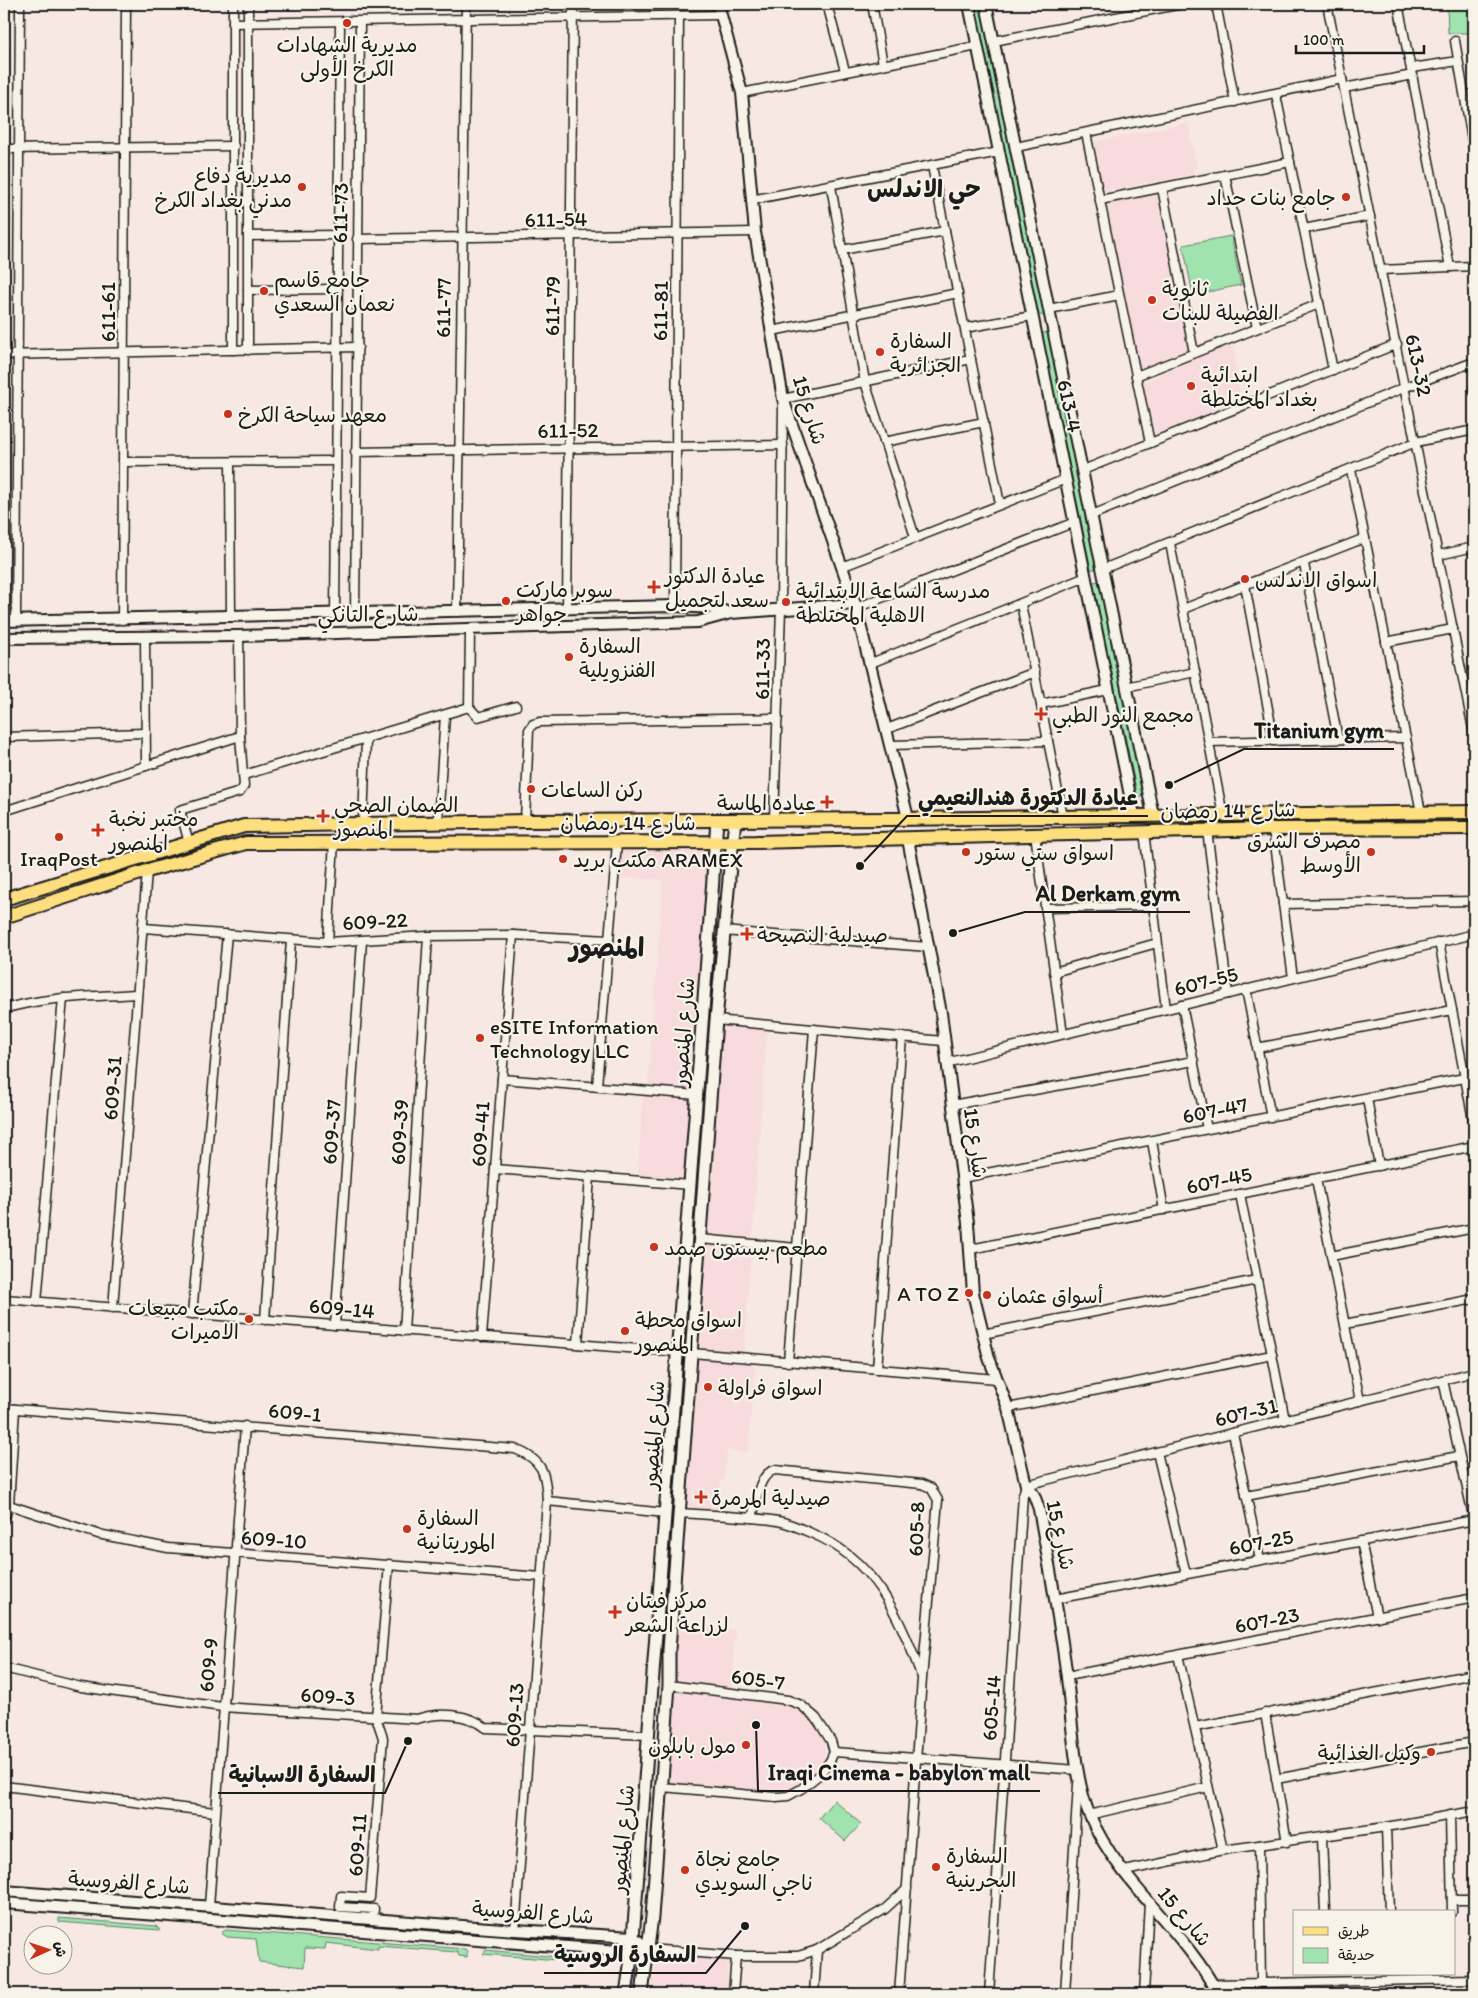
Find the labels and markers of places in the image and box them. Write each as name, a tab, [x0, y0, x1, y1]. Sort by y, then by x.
marker: مديرية الشهادات الكرخ الأولى	[341, 17, 353, 29]
place label: مديرية الشهادات الكرخ الأولى	[276, 32, 418, 83]
place label: مديرية دفاع مدني بغداد الكرخ	[154, 163, 292, 219]
marker: مديرية دفاع مدني بغداد الكرخ	[296, 181, 308, 193]
place label: جامع بنات حداد	[1207, 185, 1336, 213]
marker: جامع بنات حداد	[1340, 191, 1352, 203]
place label: جامع قاسم نعمان السعدي	[274, 267, 396, 319]
place label: ثانوية الفضيلة للبنات	[1162, 276, 1279, 326]
marker: جامع قاسم نعمان السعدي	[258, 285, 270, 297]
marker: ثانوية الفضيلة للبنات	[1146, 294, 1158, 306]
place label: السفارة الجزائرية	[890, 328, 961, 377]
marker: السفارة الجزائرية	[874, 346, 886, 358]
place label: ابتدائية بغداد المختلطة	[1201, 362, 1318, 412]
marker: ابتدائية بغداد المختلطة	[1185, 380, 1197, 392]
place label: معهد سياحة الكرخ	[238, 402, 387, 429]
marker: معهد سياحة الكرخ	[222, 408, 234, 420]
place label: عيادة الدكتور سعد لتجميل	[663, 563, 769, 612]
place label: اسواق الاندلس	[1255, 567, 1377, 593]
marker: اسواق الاندلس	[1239, 573, 1251, 585]
place label: سوبر ماركت جواهر	[514, 577, 613, 628]
place label: مدرسة الساعة الابتدائية الاهلية المختلطة	[796, 578, 990, 627]
marker: عيادة الدكتور سعد لتجميل	[647, 580, 661, 594]
marker: سوبر ماركت جواهر	[500, 595, 512, 607]
marker: مدرسة الساعة الابتدائية الاهلية المختلطة	[780, 596, 792, 608]
place label: السفارة الفنزويلية	[579, 633, 656, 684]
marker: السفارة الفنزويلية	[563, 651, 575, 663]
place label: مجمع النور الطبي	[1052, 702, 1194, 734]
marker: مجمع النور الطبي	[1034, 707, 1048, 721]
callout: Titanium gym	[1244, 712, 1394, 749]
place label: ركن الساعات	[541, 777, 643, 802]
callout: عيادة الدكتورة هندالنعيمي	[907, 779, 1148, 816]
marker: ركن الساعات	[525, 783, 537, 795]
place label: عياده الماسة	[717, 790, 816, 815]
place label: الضمان الصحي المنصور	[332, 792, 458, 842]
marker: عياده الماسة	[820, 795, 834, 809]
place label: مختبر نخبة المنصور	[107, 806, 199, 856]
marker: الضمان الصحي المنصور	[316, 809, 330, 823]
marker: مختبر نخبة المنصور	[91, 823, 105, 837]
place label: مصرف الشرق الأوسط	[1247, 828, 1361, 879]
marker: IraqPost	[53, 831, 65, 843]
place label: اسواق ستي ستور	[974, 840, 1114, 872]
place label: IraqPost	[20, 846, 98, 871]
marker: اسواق ستي ستور	[960, 846, 972, 858]
marker: مصرف الشرق الأوسط	[1365, 846, 1377, 858]
place label: مكتب بريد ARAMEX	[573, 847, 744, 873]
marker: مكتب بريد ARAMEX	[557, 853, 569, 865]
callout: Al Derkam gym	[1025, 875, 1190, 912]
place label: صيدلية النصيحة	[757, 922, 888, 947]
marker: صيدلية النصيحة	[741, 928, 753, 940]
place label: eSITE Information Technology LLC	[490, 1014, 659, 1063]
marker: eSITE Information Technology LLC	[474, 1032, 486, 1044]
place label: مطعم بيستون صمد	[664, 1235, 828, 1264]
marker: مطعم بيستون صمد	[648, 1241, 660, 1253]
place label: A TO Z	[897, 1281, 959, 1306]
place label: أسواق عثمان	[997, 1283, 1103, 1309]
marker: A TO Z	[963, 1287, 975, 1299]
marker: أسواق عثمان	[981, 1289, 993, 1301]
place label: مكتب مبيعات الاميرات	[128, 1295, 239, 1344]
place label: اسواق محطة المنصور	[633, 1307, 742, 1357]
marker: مكتب مبيعات الاميرات	[243, 1313, 255, 1325]
marker: اسواق محطة المنصور	[619, 1325, 631, 1337]
place label: اسواق فراولة	[718, 1375, 822, 1401]
marker: اسواق فراولة	[702, 1381, 714, 1393]
place label: صيدلية المرمرة	[711, 1485, 831, 1510]
marker: صيدلية المرمرة	[695, 1491, 707, 1503]
place label: السفارة الموريتانية	[417, 1505, 495, 1555]
marker: السفارة الموريتانية	[401, 1523, 413, 1535]
place label: مركز فيتان لزراعة الشعر	[624, 1588, 729, 1637]
marker: مركز فيتان لزراعة الشعر	[608, 1605, 622, 1619]
place label: مول بابلون	[648, 1733, 736, 1760]
marker: مول بابلون	[740, 1739, 752, 1751]
place label: وكيل الغذائية	[1318, 1740, 1421, 1765]
marker: وكيل الغذائية	[1425, 1746, 1437, 1758]
callout: Iraqi Cinema - babylon mall	[758, 1754, 1040, 1791]
callout: السفارة الاسبانية	[218, 1756, 385, 1793]
place label: السفارة البحرينية	[946, 1843, 1017, 1893]
place label: جامع نجاة ناجي السويدي	[695, 1846, 813, 1902]
marker: السفارة البحرينية	[930, 1861, 942, 1873]
marker: جامع نجاة ناجي السويدي	[679, 1864, 691, 1876]
callout: السفارة الروسية	[544, 1936, 706, 1973]

